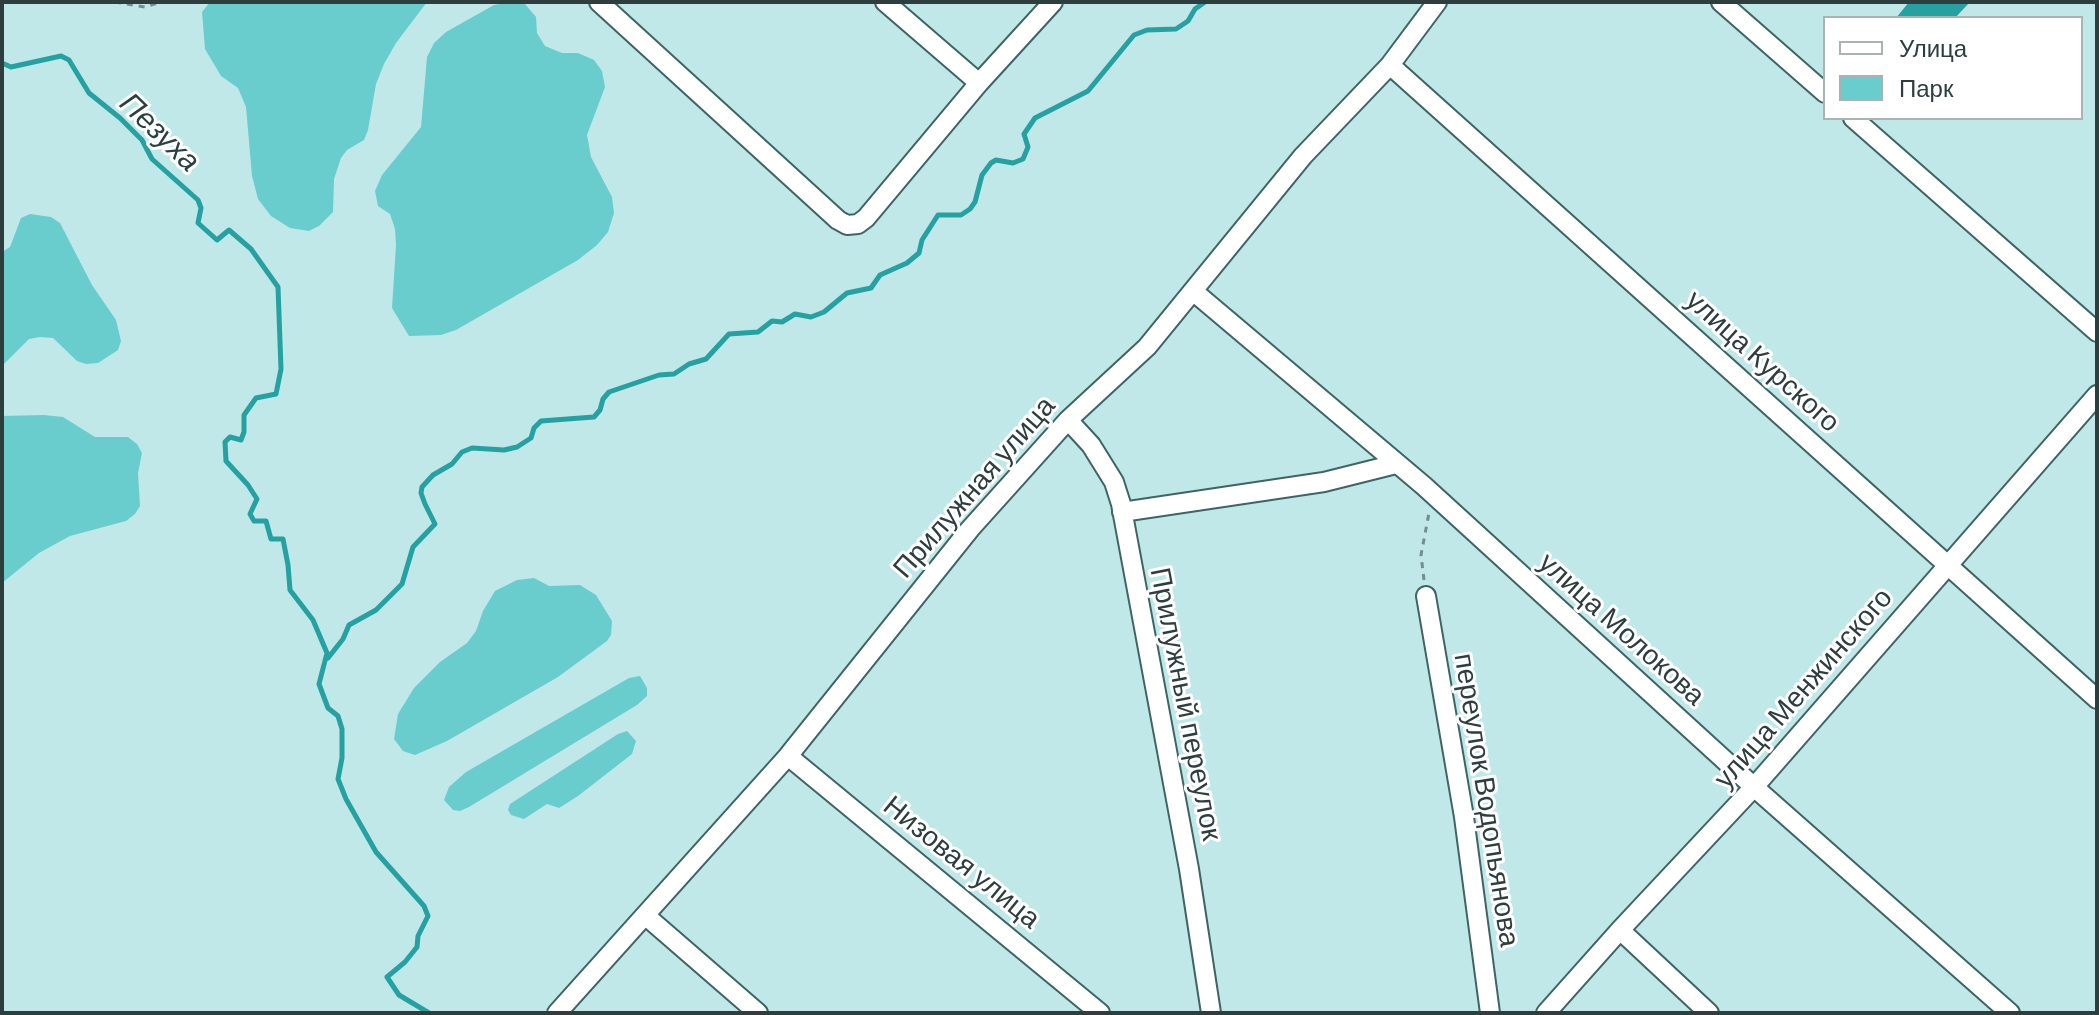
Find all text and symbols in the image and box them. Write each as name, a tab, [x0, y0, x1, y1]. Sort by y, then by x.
legend	[1823, 16, 2083, 120]
text: Улица	[1899, 33, 1967, 62]
text: Парк	[1899, 73, 1953, 102]
water label: Пезуха	[112, 85, 208, 179]
street label: улица Курского	[1679, 283, 1847, 439]
street label: Прилужная улица	[886, 389, 1062, 585]
street label: улица Молокова	[1532, 546, 1712, 712]
street label: Прилужный переулок	[1143, 565, 1229, 843]
street label: улица Менжинского	[1707, 581, 1899, 795]
street label: переулок Водопьянова	[1447, 651, 1527, 949]
street label: Низовая улица	[877, 789, 1047, 935]

